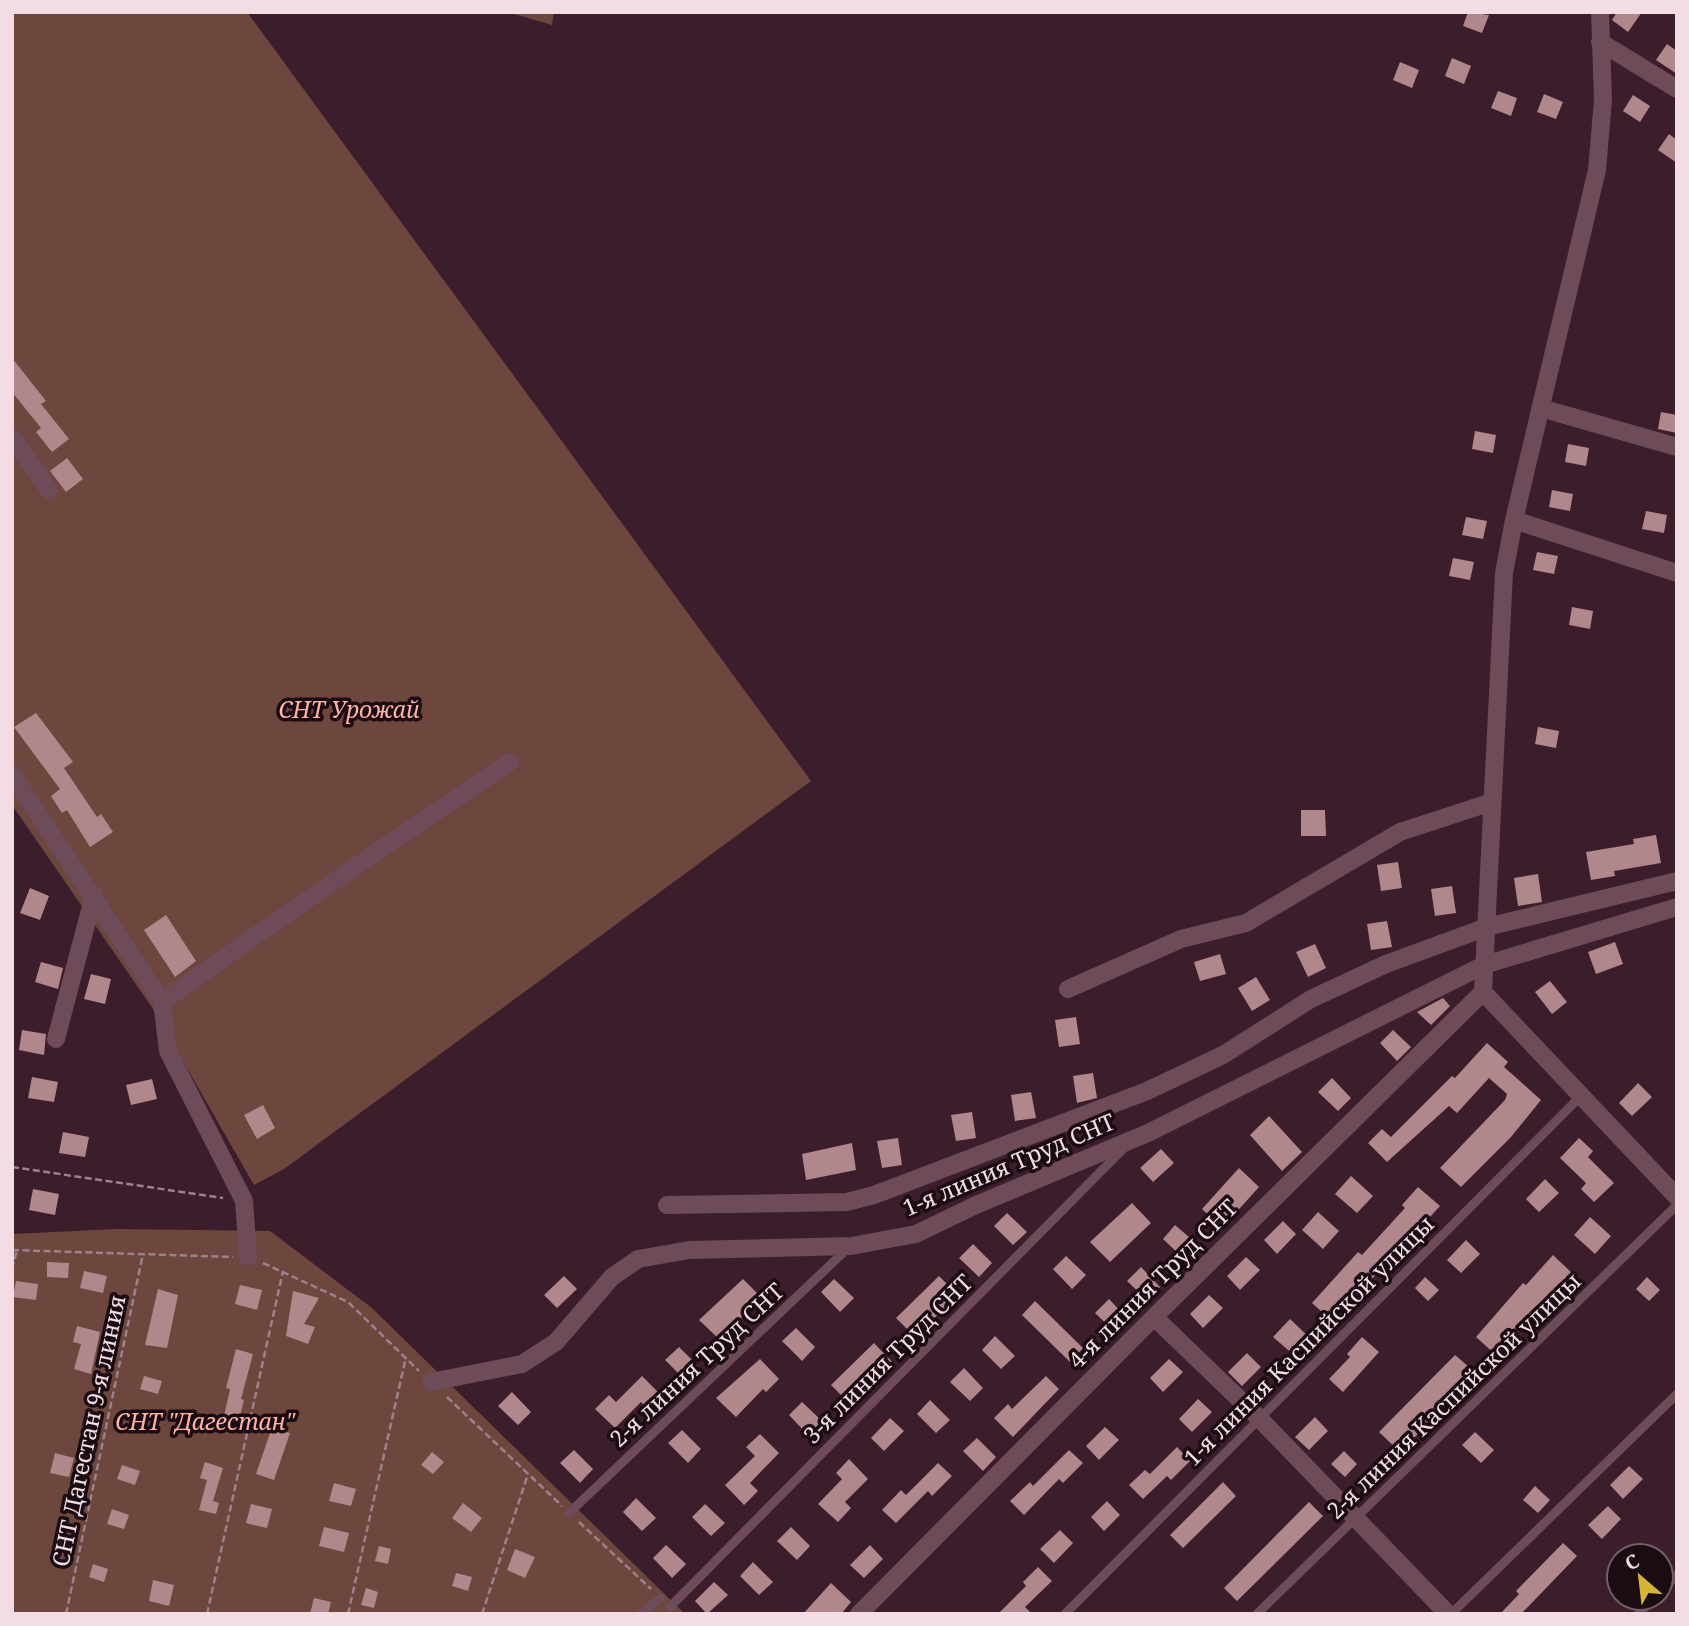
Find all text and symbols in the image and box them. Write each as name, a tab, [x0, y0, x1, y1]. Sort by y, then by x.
park label: СНТ Урожай	[278, 693, 420, 725]
street label: 1-я линия Труд СНТ	[898, 1105, 1120, 1223]
street label: 4-я линия Труд СНТ	[1060, 1191, 1244, 1375]
street label: 1-я линия Каспийской улицы	[1176, 1208, 1441, 1473]
street label: 2-я линия Каспийской улицы	[1319, 1265, 1587, 1526]
street label: 3-я линия Труд СНТ	[795, 1266, 979, 1450]
street label: 2-я линия Труд СНТ	[602, 1275, 791, 1454]
street label: СНТ Дагестан 9-я линия	[44, 1292, 132, 1570]
park label: СНТ "Дагестан"	[115, 1405, 297, 1437]
north arrow	[1605, 1542, 1675, 1612]
text: С	[1620, 1548, 1644, 1576]

